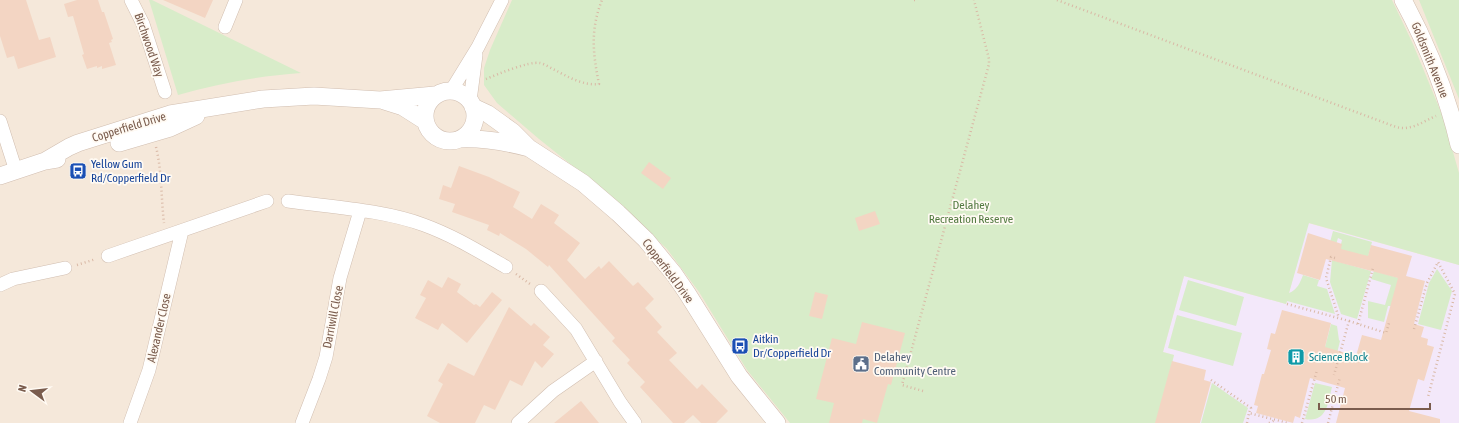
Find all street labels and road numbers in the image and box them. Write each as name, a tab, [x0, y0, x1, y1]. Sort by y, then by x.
street label: Birchwood Way	[132, 11, 167, 79]
street label: Goldsmith Avenue	[1408, 20, 1452, 100]
street label: Copperfield Drive	[90, 109, 168, 145]
street label: Copperfield Drive	[639, 236, 697, 306]
street label: Darriwill Close	[320, 284, 346, 350]
street label: Alexander Close	[144, 292, 174, 364]

